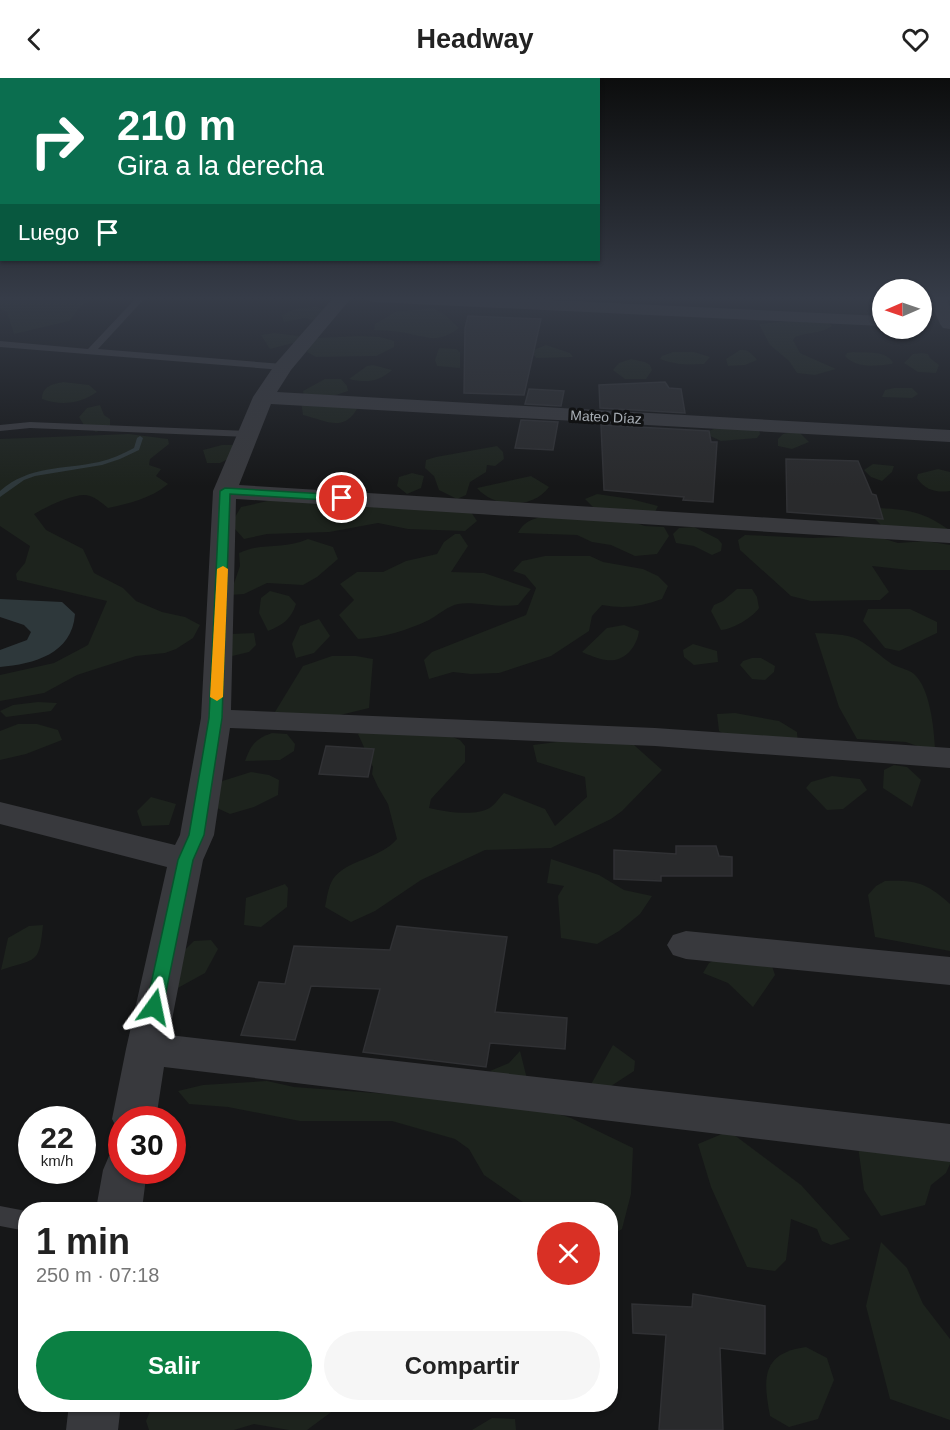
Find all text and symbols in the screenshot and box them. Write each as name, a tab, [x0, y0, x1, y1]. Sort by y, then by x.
icon: back	[18, 23, 51, 56]
icon: heart	[899, 23, 932, 56]
text: Headway	[416, 24, 534, 54]
icon: right	[18, 102, 96, 180]
text: 210 m	[117, 102, 236, 149]
text: Gira a la derecha	[117, 151, 324, 181]
icon: arrive	[91, 216, 124, 249]
text: Luego	[18, 220, 79, 245]
north arrow	[872, 279, 932, 339]
map controls	[872, 279, 932, 339]
street label: Mateo Díaz	[570, 407, 642, 427]
pin	[316, 472, 367, 523]
icon: arrive	[325, 481, 358, 514]
position arrow	[122, 975, 186, 1039]
speed limit sign: 30	[108, 1106, 186, 1184]
text: 22	[40, 1121, 74, 1154]
text: km/h	[41, 1152, 73, 1169]
text: 1 min	[36, 1221, 130, 1262]
button: close	[537, 1222, 600, 1285]
text: 250 m · 07:18	[36, 1264, 159, 1286]
button: Salir	[36, 1331, 312, 1400]
button: Compartir	[324, 1331, 600, 1400]

